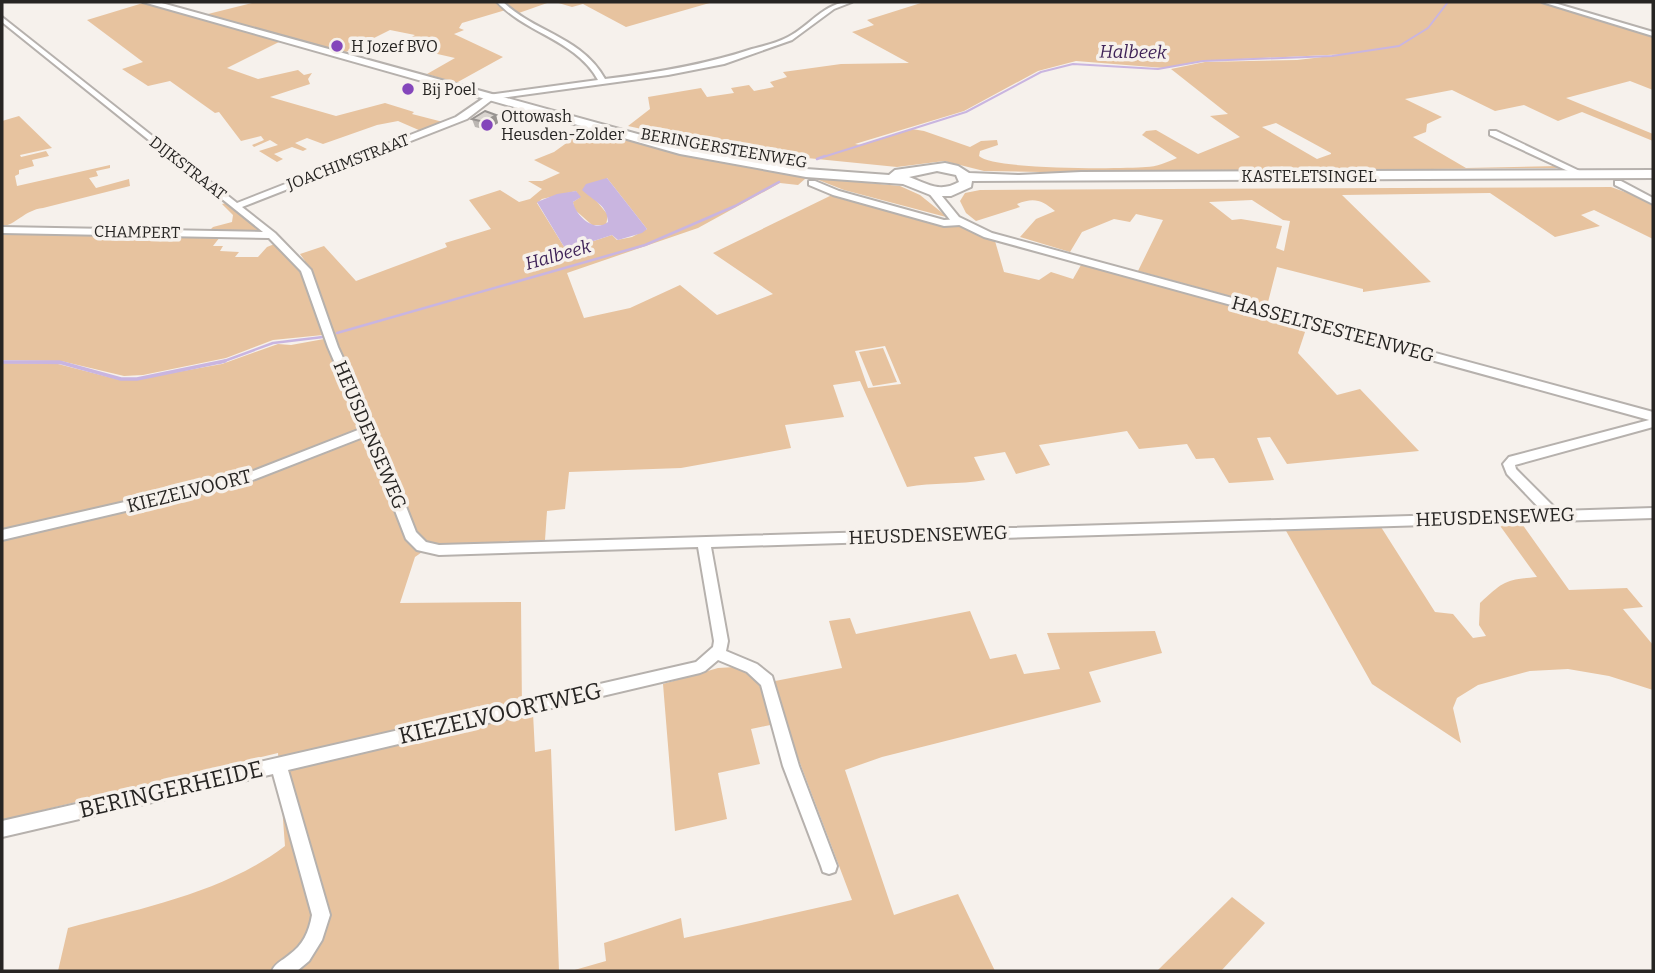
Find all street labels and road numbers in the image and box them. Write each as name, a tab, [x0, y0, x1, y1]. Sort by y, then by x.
street label: BERINGERSTEENWEG	[639, 124, 809, 172]
street label: JOACHIMSTRAAT	[283, 130, 412, 194]
street label: DIJKSTRAAT	[146, 132, 230, 204]
street label: KASTELETSINGEL	[1241, 167, 1377, 186]
street label: CHAMPERT	[94, 222, 180, 242]
street label: HASSELTSESTEENWEG	[1229, 291, 1437, 367]
street label: HEUSDENSEWEG	[328, 357, 412, 513]
street label: KIEZELVOORT	[124, 464, 254, 518]
street label: HEUSDENSEWEG	[1415, 503, 1575, 531]
street label: HEUSDENSEWEG	[848, 521, 1008, 549]
street label: KIEZELVOORTWEG	[396, 676, 604, 750]
street label: BERINGERHEIDE	[76, 754, 266, 824]

